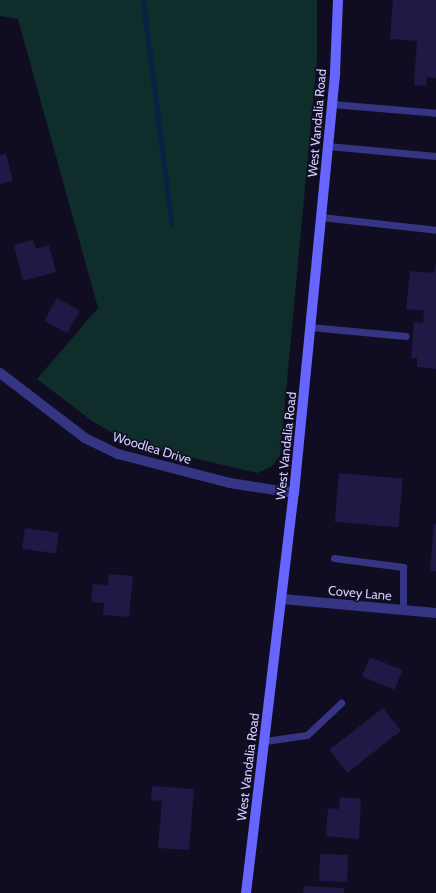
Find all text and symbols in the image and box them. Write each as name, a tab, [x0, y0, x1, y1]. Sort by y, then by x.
street label: West Vandalia Road	[304, 68, 330, 178]
street label: West Vandalia Road	[273, 391, 299, 501]
street label: Woodlea Drive	[111, 429, 193, 467]
street label: Covey Lane	[327, 582, 393, 604]
street label: West Vandalia Road	[234, 712, 262, 822]

